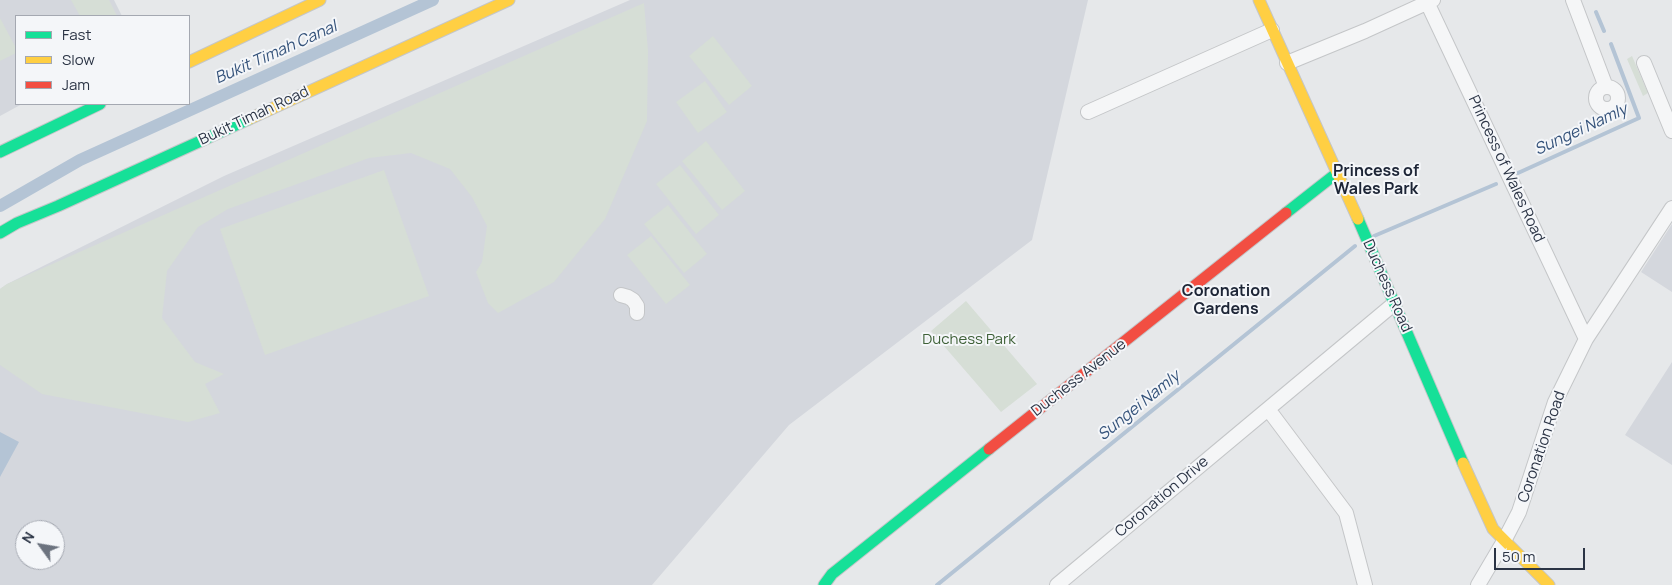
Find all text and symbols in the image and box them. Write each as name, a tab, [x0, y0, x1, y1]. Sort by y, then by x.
legend	[15, 15, 190, 105]
water label: Bukit Timah Canal	[212, 17, 340, 89]
text: Fast	[62, 24, 91, 45]
text: Slow	[62, 49, 95, 70]
text: Jam	[62, 74, 90, 95]
street label: Bukit Timah Road	[196, 83, 312, 149]
street label: Princess of Wales Road	[1464, 93, 1548, 245]
water label: Sungei Namly	[1532, 100, 1630, 160]
district label: Princess of Wales Park	[1333, 162, 1419, 200]
street label: Duchess Road	[1359, 237, 1415, 335]
district label: Coronation Gardens	[1182, 282, 1270, 320]
park label: Duchess Park	[922, 331, 1016, 349]
street label: Duchess Avenue	[1028, 335, 1130, 421]
water label: Sungei Namly	[1094, 367, 1184, 445]
street label: Coronation Road	[1514, 389, 1570, 505]
street label: Coronation Drive	[1112, 453, 1212, 541]
north arrow	[15, 520, 65, 570]
text: N	[17, 528, 38, 547]
scale bar	[1497, 538, 1588, 570]
text: 50 m	[1502, 546, 1536, 567]

